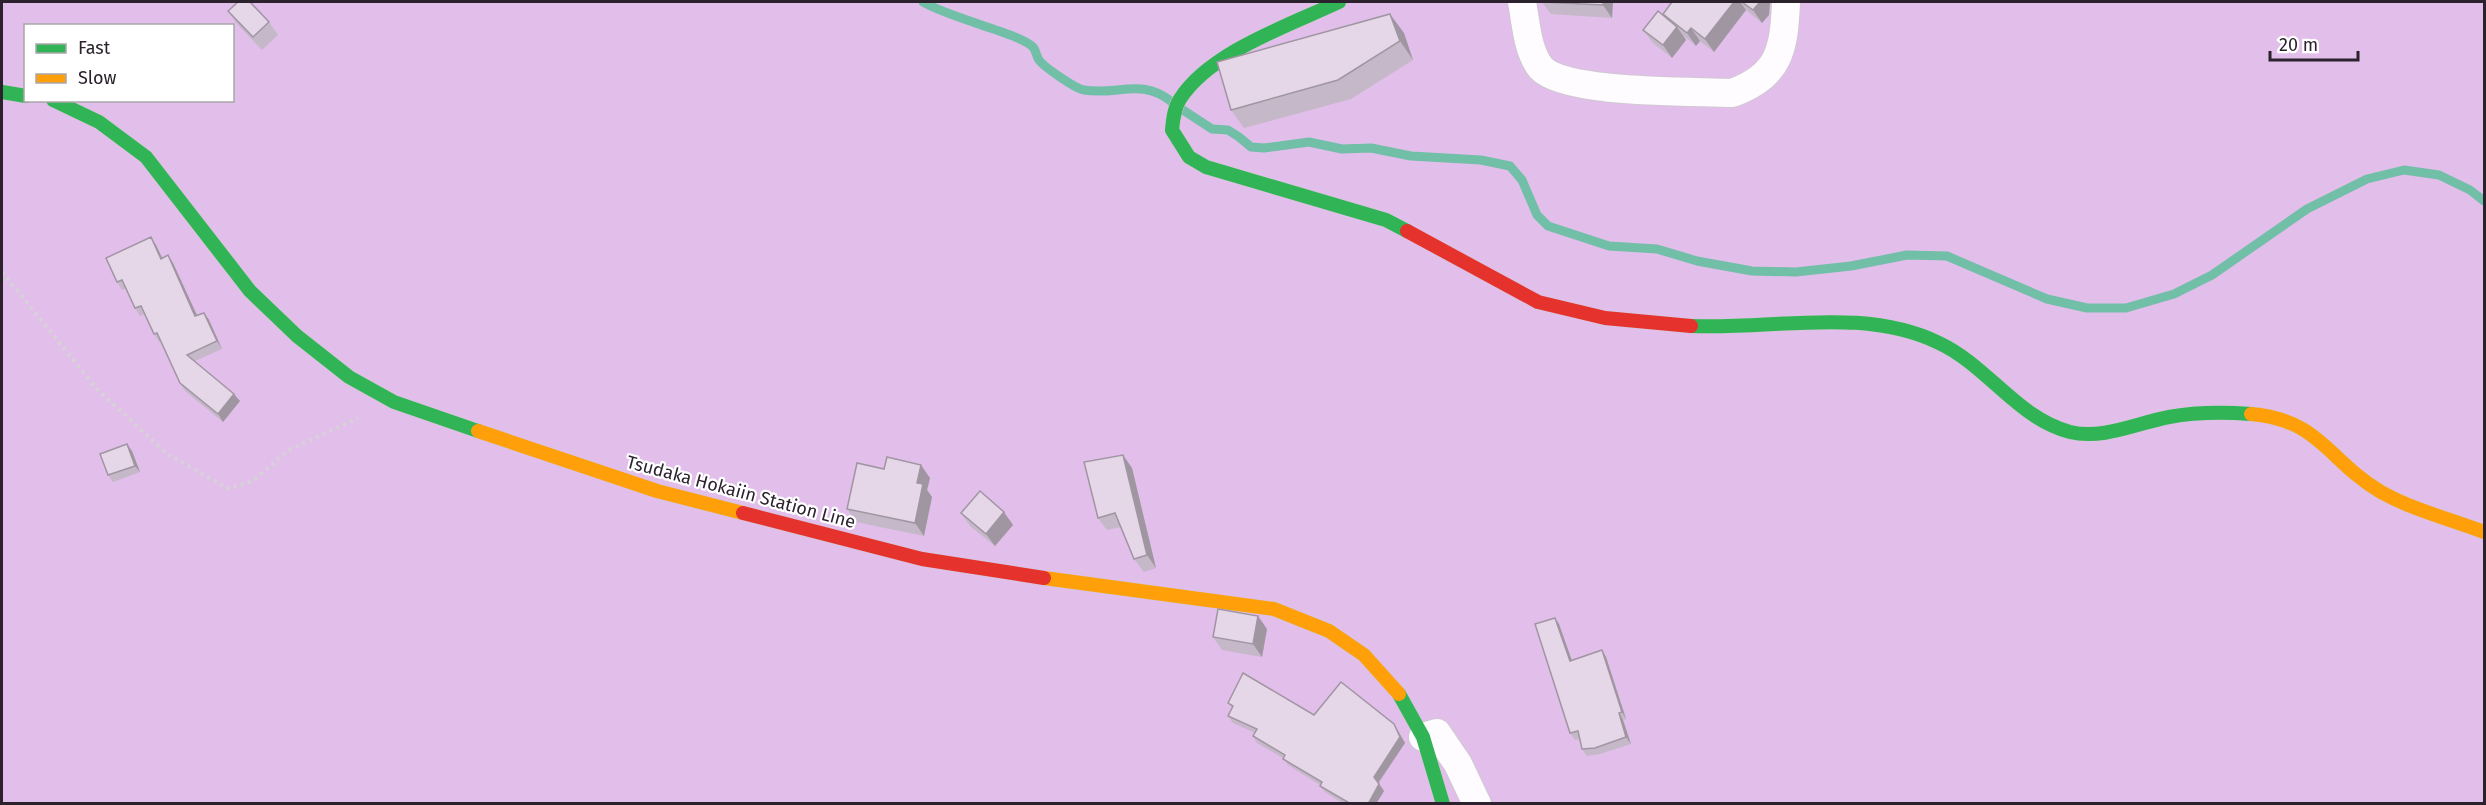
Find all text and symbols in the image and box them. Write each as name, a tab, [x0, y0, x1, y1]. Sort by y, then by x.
legend	[24, 24, 234, 102]
scale bar	[2270, 24, 2358, 62]
text: 20 m	[2279, 34, 2318, 56]
text: Fast	[78, 37, 111, 59]
text: Slow	[78, 67, 117, 89]
street label: Tsudaka Hokaiin Station Line	[624, 451, 858, 533]

